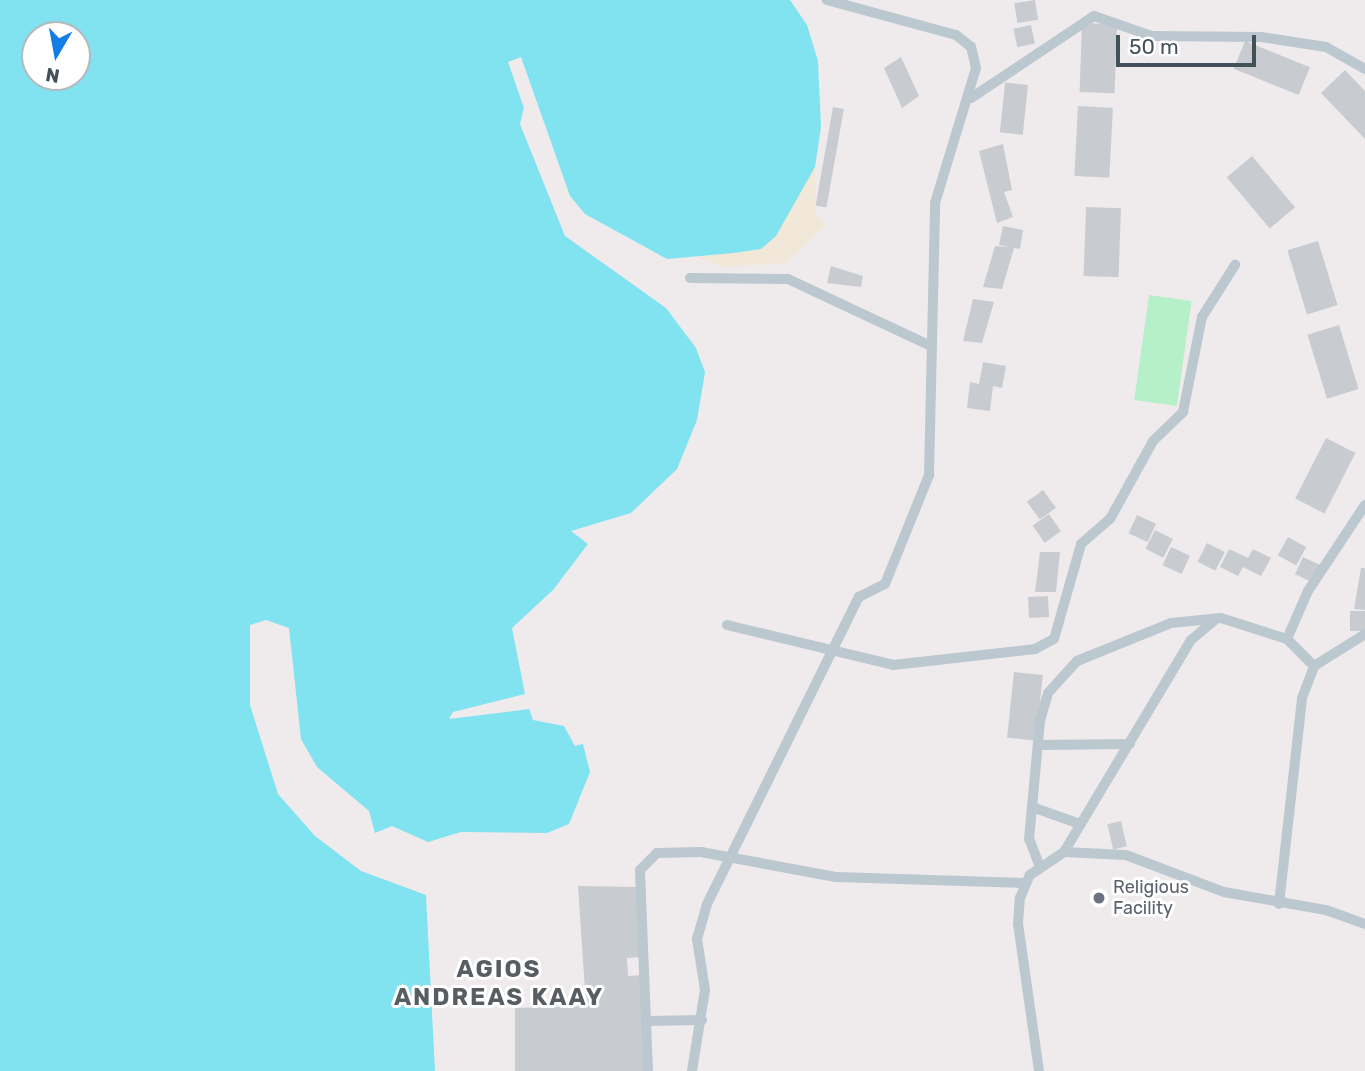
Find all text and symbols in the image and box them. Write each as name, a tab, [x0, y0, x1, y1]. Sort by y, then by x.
north arrow	[21, 21, 91, 91]
scale bar	[1120, 21, 1260, 65]
text: 50 m	[1129, 34, 1179, 59]
text: N	[44, 63, 61, 88]
place label: Religious Facility	[1113, 877, 1189, 920]
marker: Religious Facility	[1091, 890, 1107, 906]
district label: AGIOS ANDREAS KAAY	[395, 956, 603, 1012]

